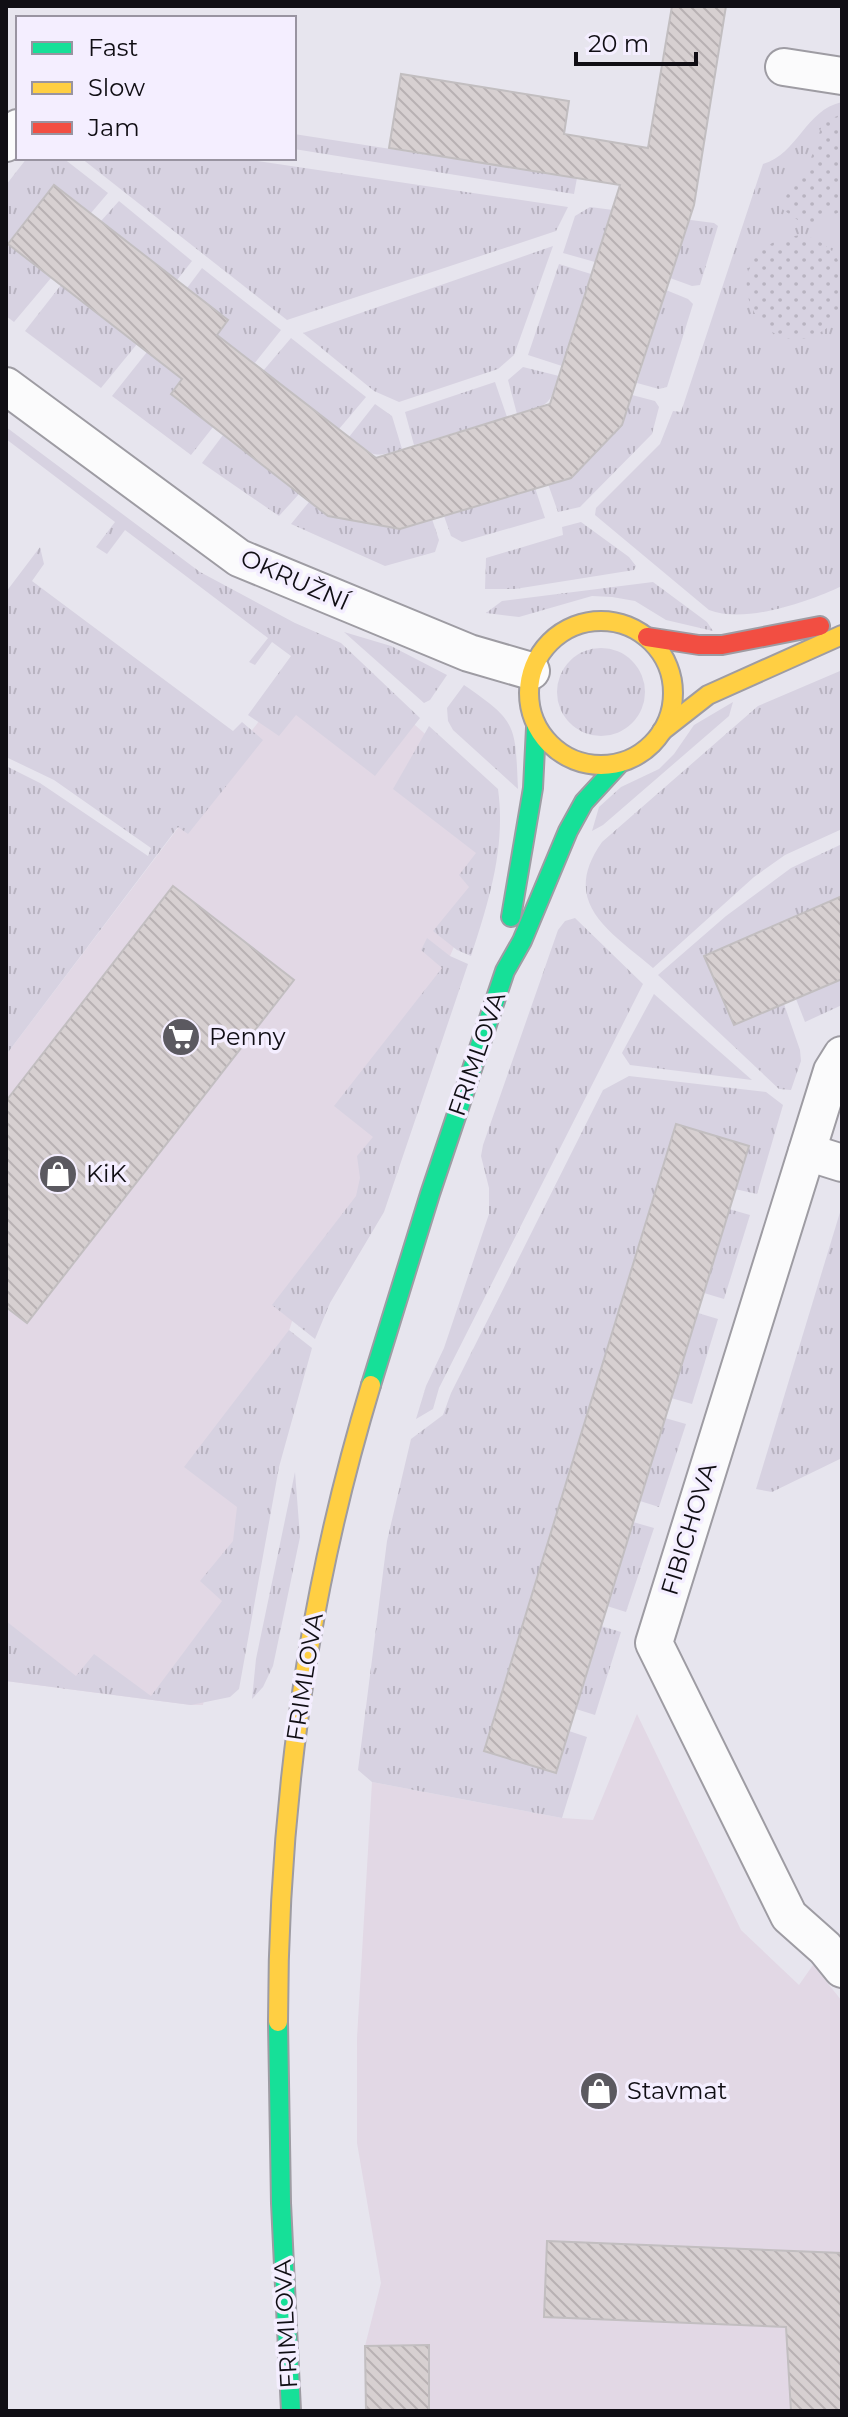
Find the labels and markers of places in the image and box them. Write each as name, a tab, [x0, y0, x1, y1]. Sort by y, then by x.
supermarket icon: Penny	[160, 1016, 202, 1058]
place label: Penny	[209, 1022, 285, 1051]
shop icon: KiK	[37, 1153, 79, 1195]
place label: KiK	[86, 1159, 127, 1188]
shop icon: Stavmat	[578, 2070, 620, 2112]
place label: Stavmat	[627, 2076, 728, 2105]

